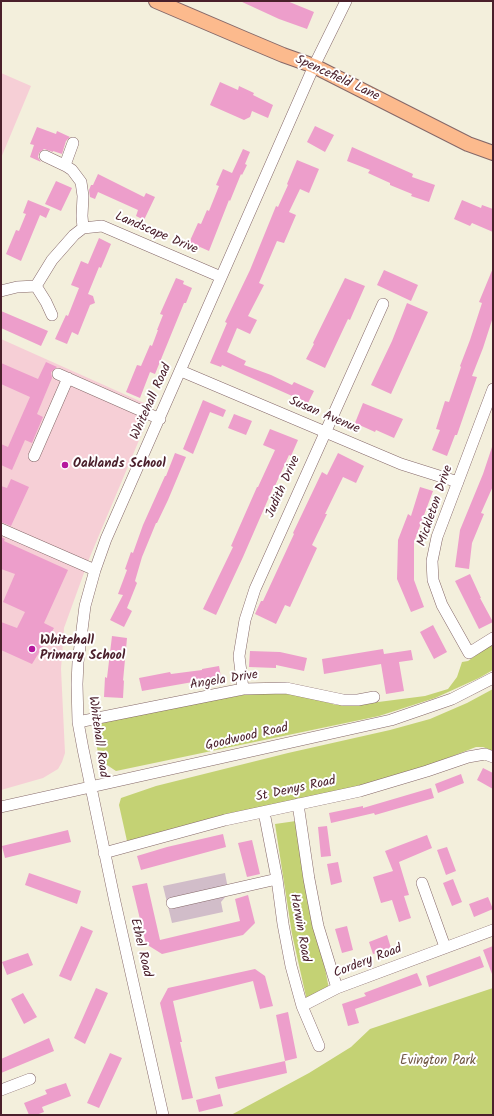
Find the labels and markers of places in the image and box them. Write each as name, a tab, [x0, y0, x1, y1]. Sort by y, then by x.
place label: Oaklands School	[73, 457, 166, 473]
marker: Oaklands School	[60, 460, 70, 470]
place label: Whitehall Primary School	[40, 634, 125, 665]
marker: Whitehall Primary School	[27, 644, 37, 654]

